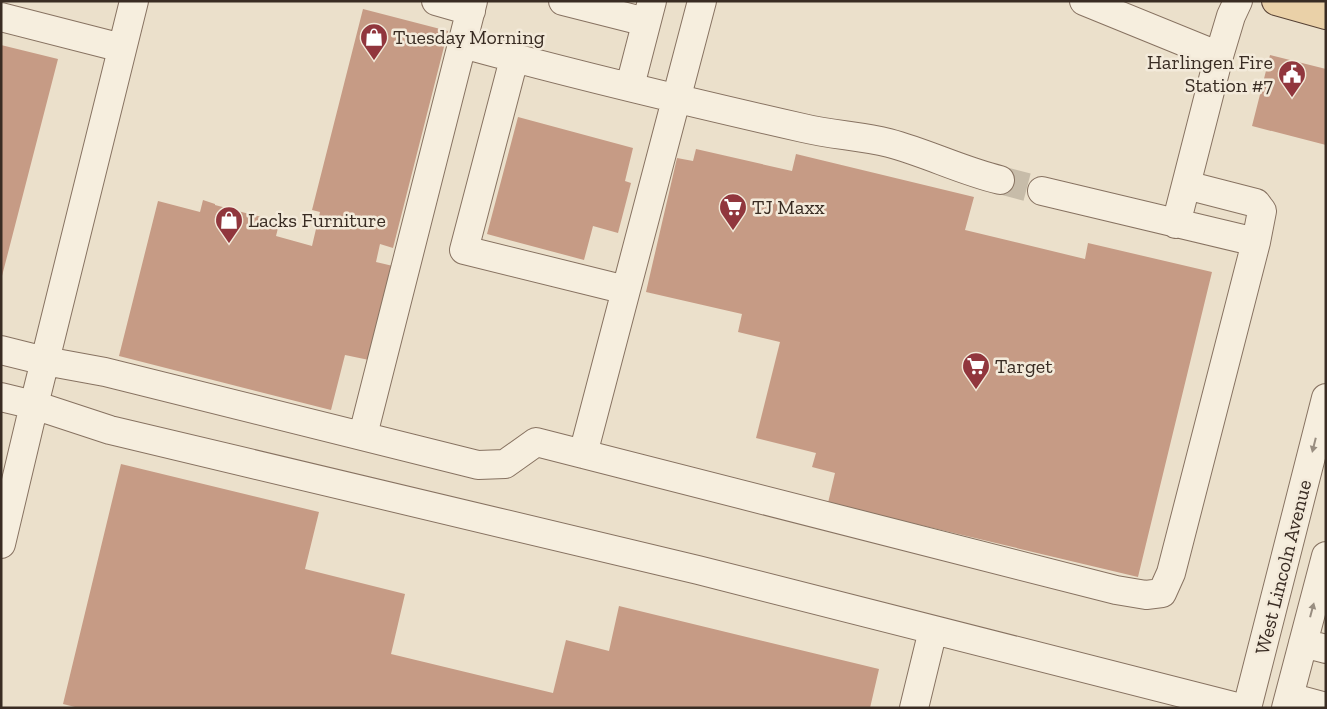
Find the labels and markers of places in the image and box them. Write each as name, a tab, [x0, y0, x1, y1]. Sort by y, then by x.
shop icon: Tuesday Morning	[359, 22, 389, 61]
place label: Tuesday Morning	[393, 25, 545, 49]
place label: Harlingen Fire Station #7	[1147, 50, 1274, 97]
public building icon: Harlingen Fire Station #7	[1277, 59, 1307, 98]
supermarket icon: TJ Maxx	[718, 192, 748, 231]
place label: TJ Maxx	[752, 195, 825, 219]
shop icon: Lacks Furniture	[214, 205, 244, 244]
place label: Lacks Furniture	[248, 208, 386, 232]
supermarket icon: Target	[961, 351, 991, 390]
place label: Target	[995, 354, 1053, 378]

